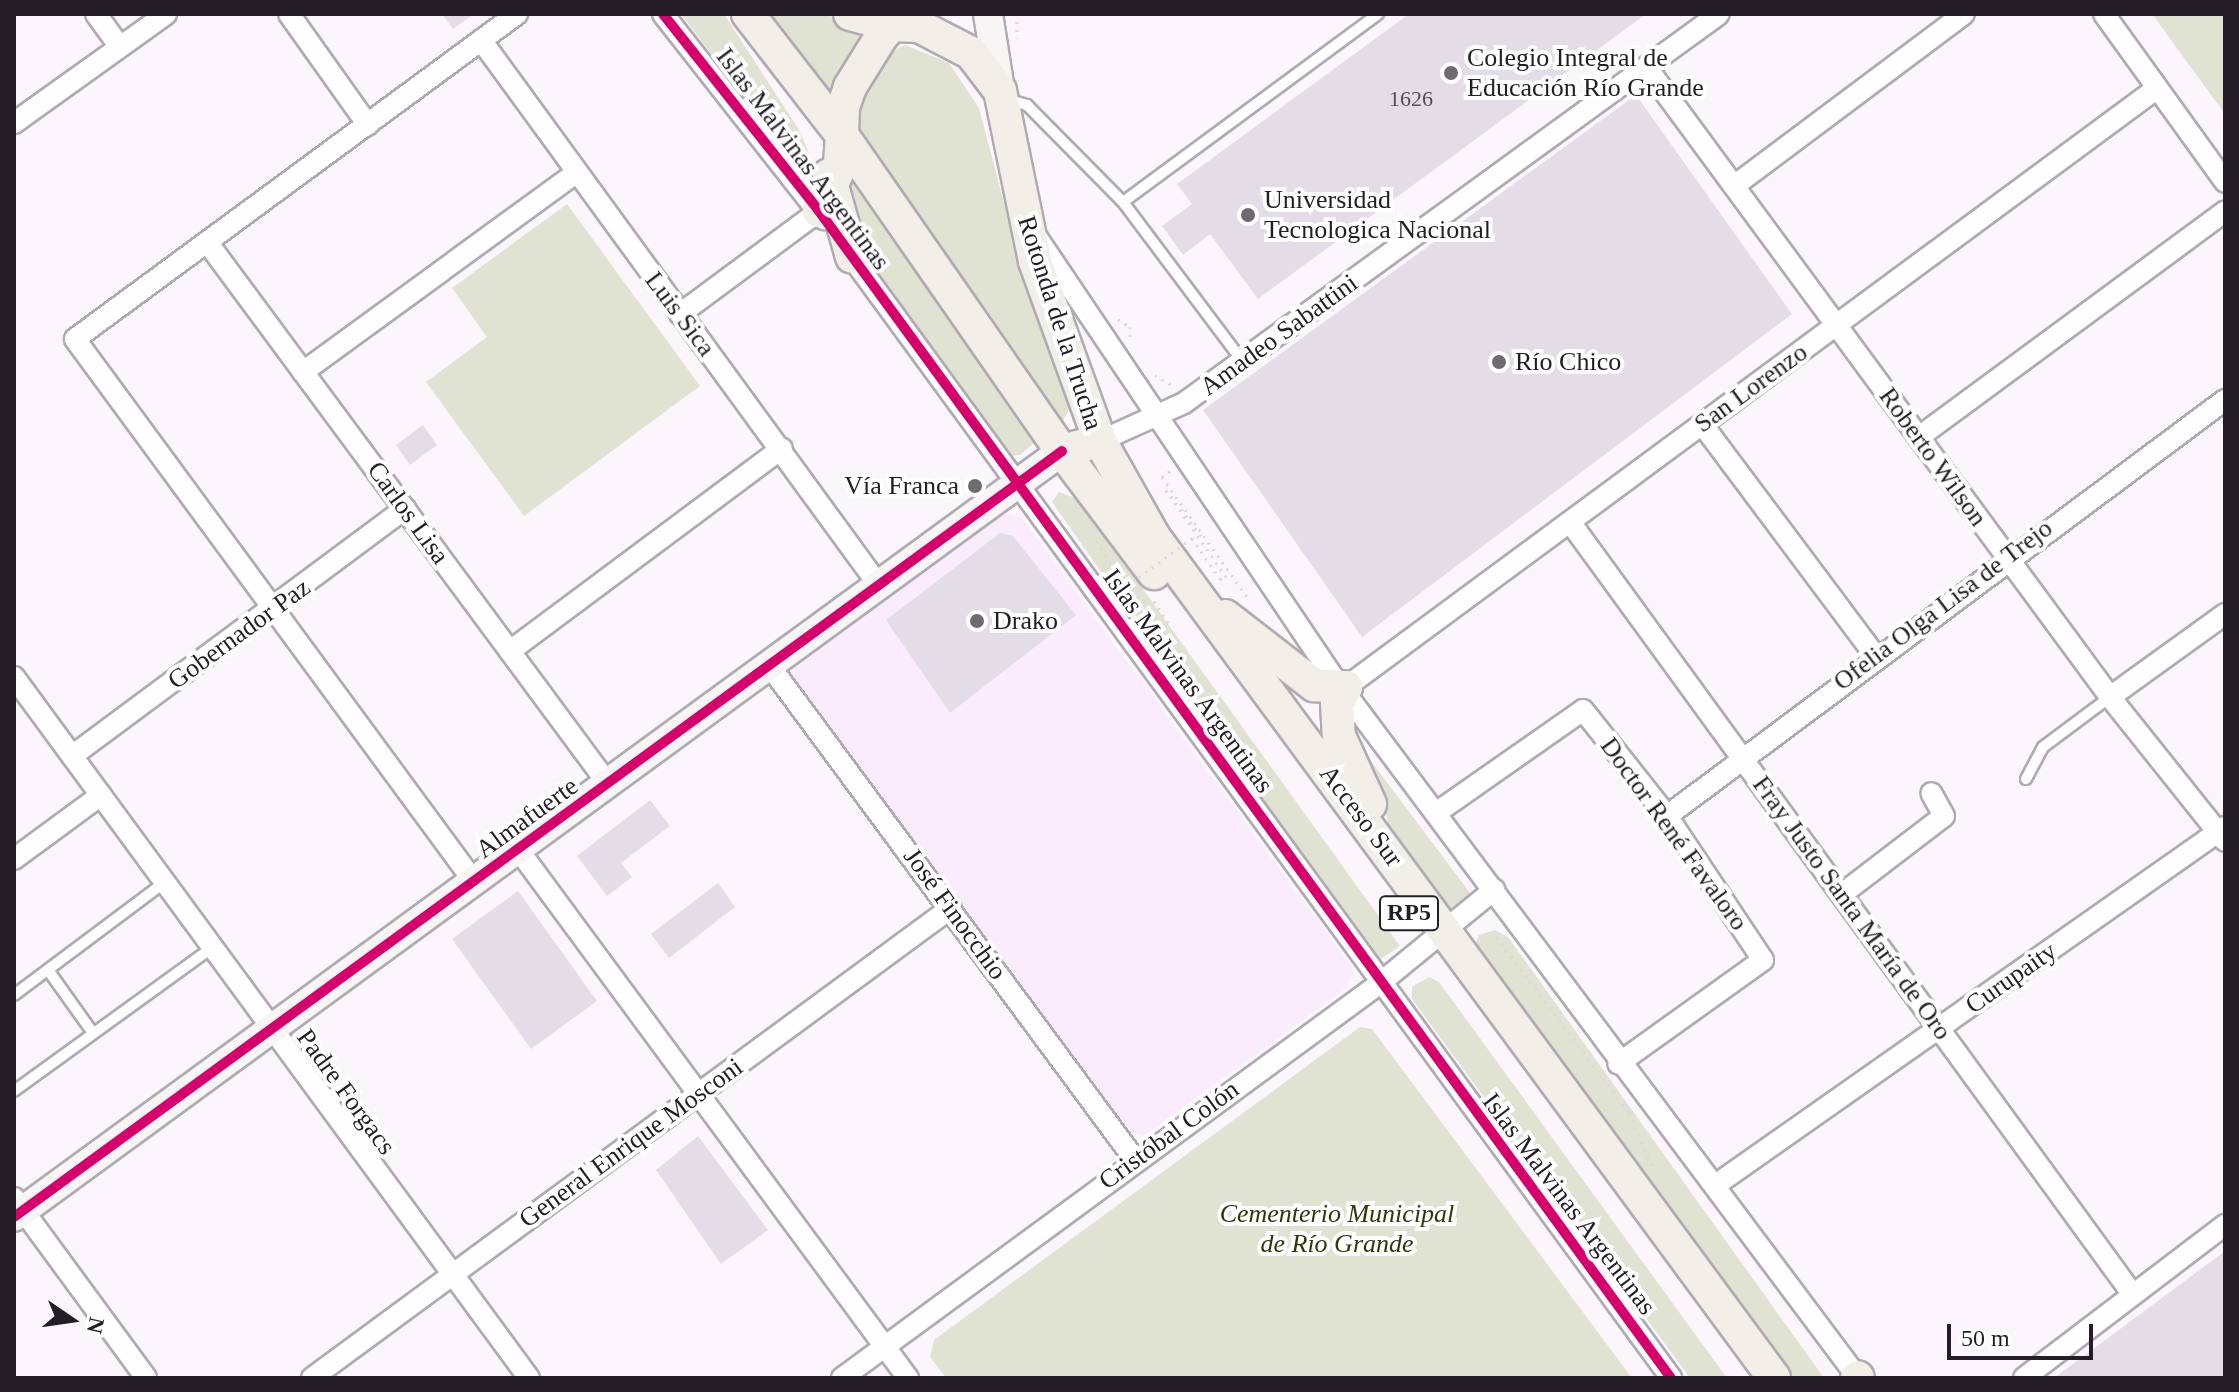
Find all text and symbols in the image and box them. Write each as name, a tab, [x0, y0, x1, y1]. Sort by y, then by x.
street label: Islas Malvinas Argentinas	[709, 41, 897, 277]
place label: Colegio Integral de Educación Río Grande	[1467, 42, 1704, 104]
marker: Colegio Integral de Educación Río Grande	[1442, 64, 1460, 82]
house number: 1626	[1389, 86, 1433, 112]
place label: Universidad Tecnologica Nacional	[1264, 184, 1491, 246]
marker: Universidad Tecnologica Nacional	[1239, 206, 1257, 224]
street label: Rotonda de la Trucha	[1011, 212, 1109, 434]
street label: Luis Sica	[638, 266, 722, 362]
street label: Amadeo Sabattini	[1194, 267, 1364, 403]
street label: San Lorenzo	[1688, 337, 1814, 439]
place label: Río Chico	[1515, 346, 1621, 378]
marker: Río Chico	[1490, 353, 1508, 371]
street label: Roberto Wilson	[1872, 381, 1994, 533]
street label: Carlos Lisa	[360, 456, 456, 570]
place label: Vía Franca	[844, 470, 959, 502]
marker: Vía Franca	[966, 477, 984, 495]
street label: Ofelia Olga Lisa de Trejo	[1827, 512, 2059, 698]
street label: Islas Malvinas Argentinas	[1096, 562, 1280, 800]
street label: Gobernador Paz	[162, 572, 316, 696]
place label: Drako	[993, 605, 1058, 637]
marker: Drako	[968, 612, 986, 630]
street label: Doctor René Favaloro	[1593, 731, 1755, 937]
street label: Acceso Sur	[1313, 759, 1409, 873]
street label: Fray Justo Santa María de Oro	[1746, 770, 1958, 1046]
street label: Almafuerte	[470, 771, 584, 865]
street label: José Finocchio	[897, 842, 1013, 986]
road number: RP5	[1379, 893, 1439, 933]
street label: Curupaity	[1959, 935, 2063, 1021]
street label: Padre Forgacs	[290, 1023, 402, 1161]
street label: General Enrique Mosconi	[513, 1051, 749, 1235]
street label: Cristóbal Colón	[1093, 1074, 1245, 1196]
street label: Islas Malvinas Argentinas	[1475, 1086, 1663, 1322]
park label: Cementerio Municipal de Río Grande	[1220, 1198, 1454, 1260]
north arrow	[32, 1280, 112, 1360]
scale bar	[1951, 1308, 2097, 1358]
text: N	[82, 1315, 110, 1336]
text: 50 m	[1961, 1325, 2010, 1351]

